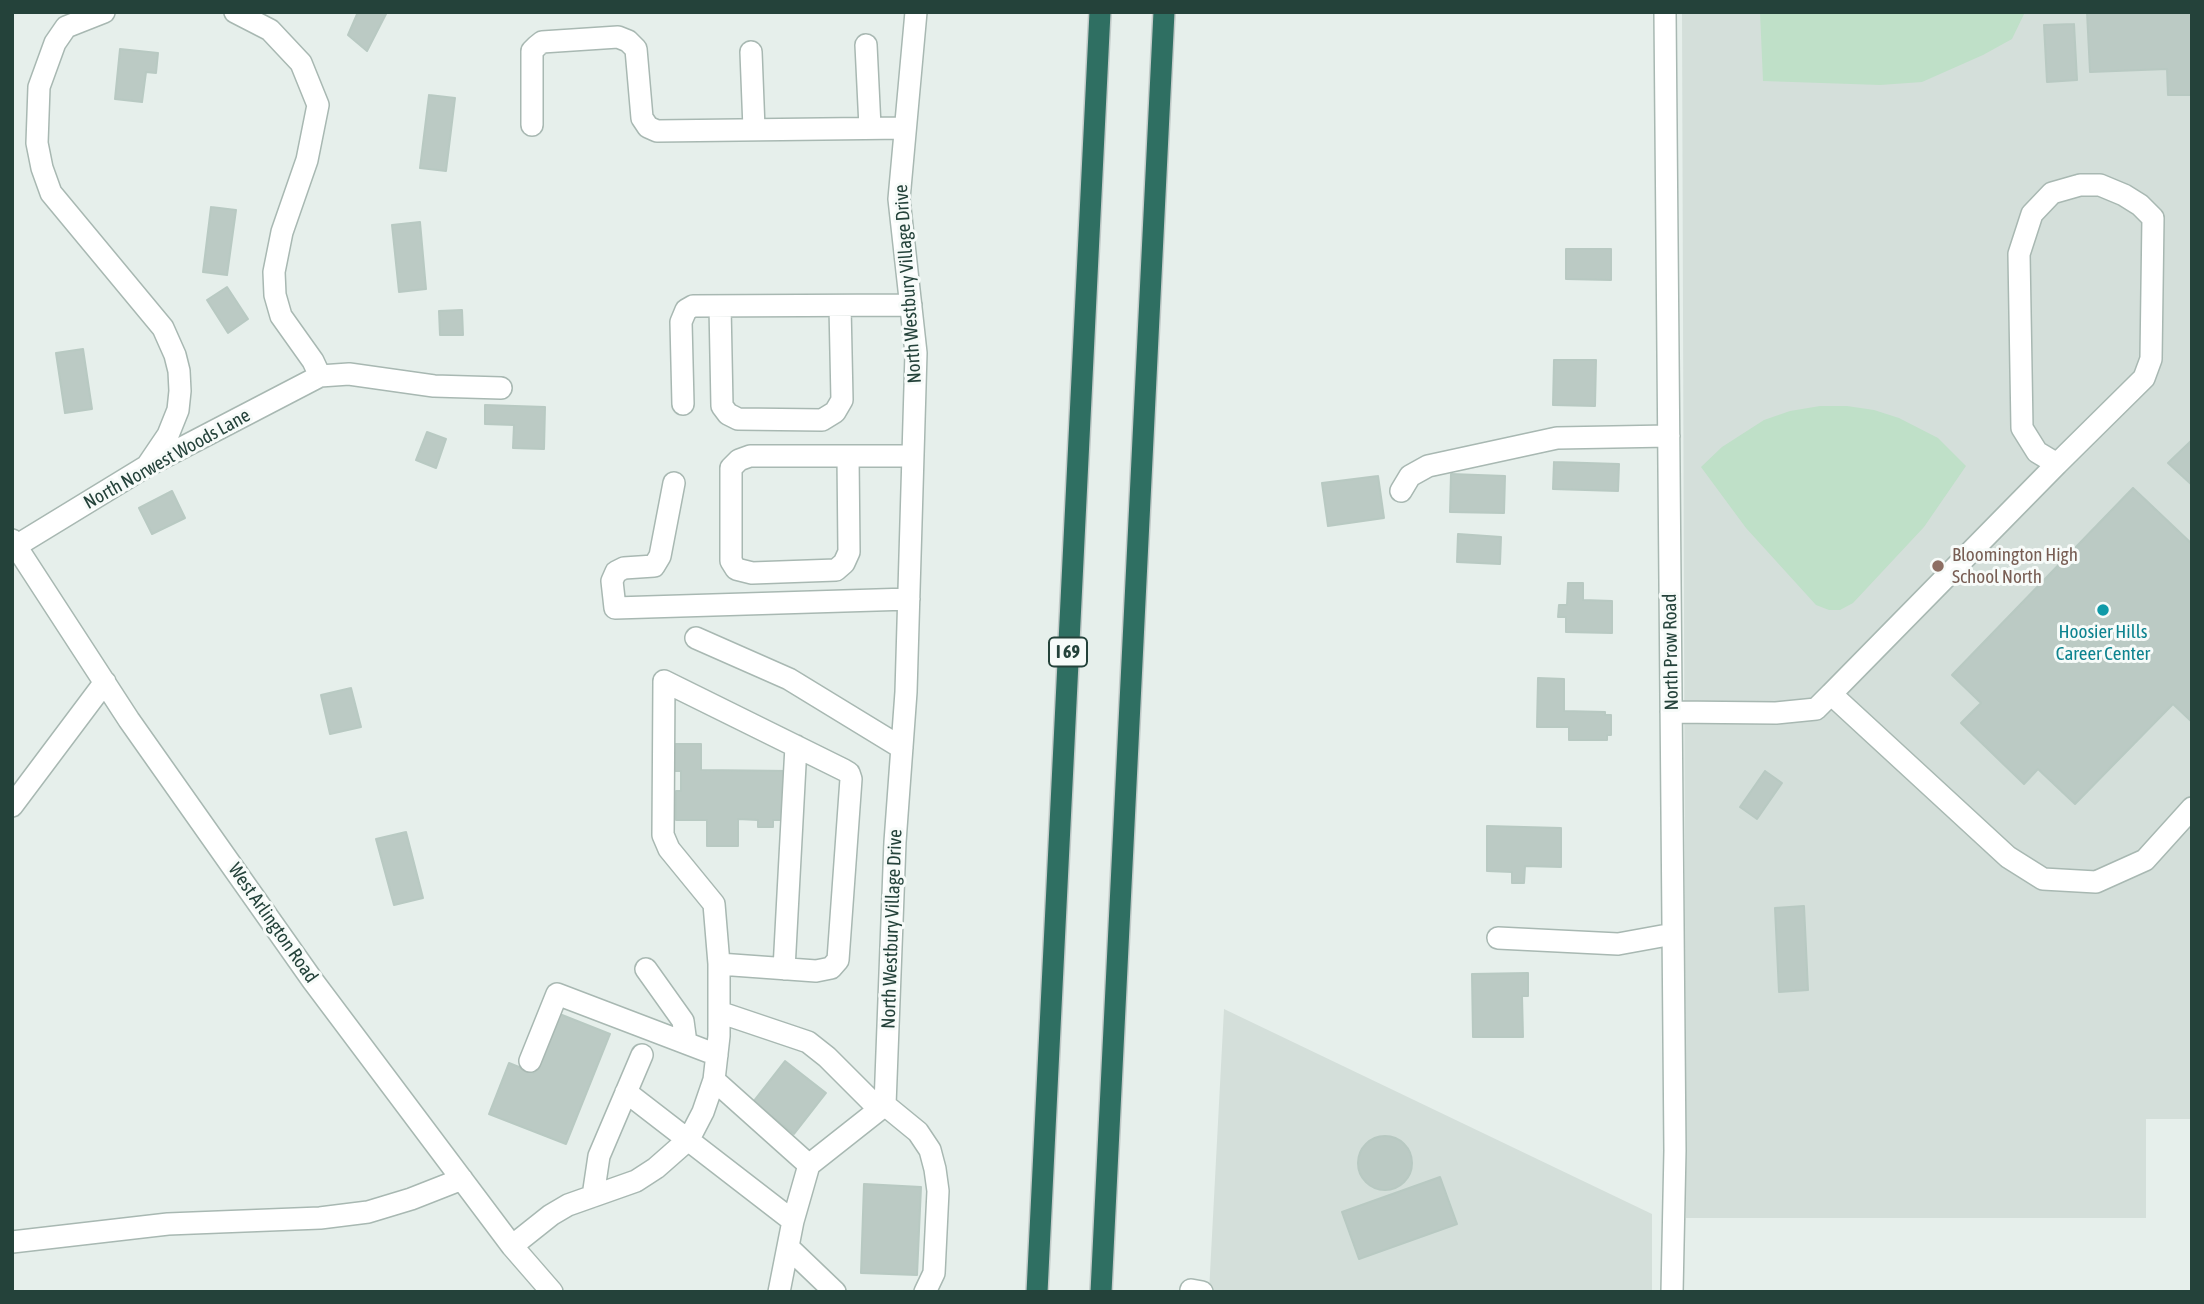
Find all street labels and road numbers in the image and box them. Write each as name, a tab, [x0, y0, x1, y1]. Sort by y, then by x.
street label: North Westbury Village Drive	[890, 184, 926, 384]
street label: North Norwest Woods Lane	[80, 404, 254, 514]
street label: North Prow Road	[1659, 593, 1683, 711]
road number: I 69	[1049, 638, 1087, 666]
street label: North Westbury Village Drive	[877, 829, 907, 1029]
street label: West Arlington Road	[223, 859, 323, 987]

